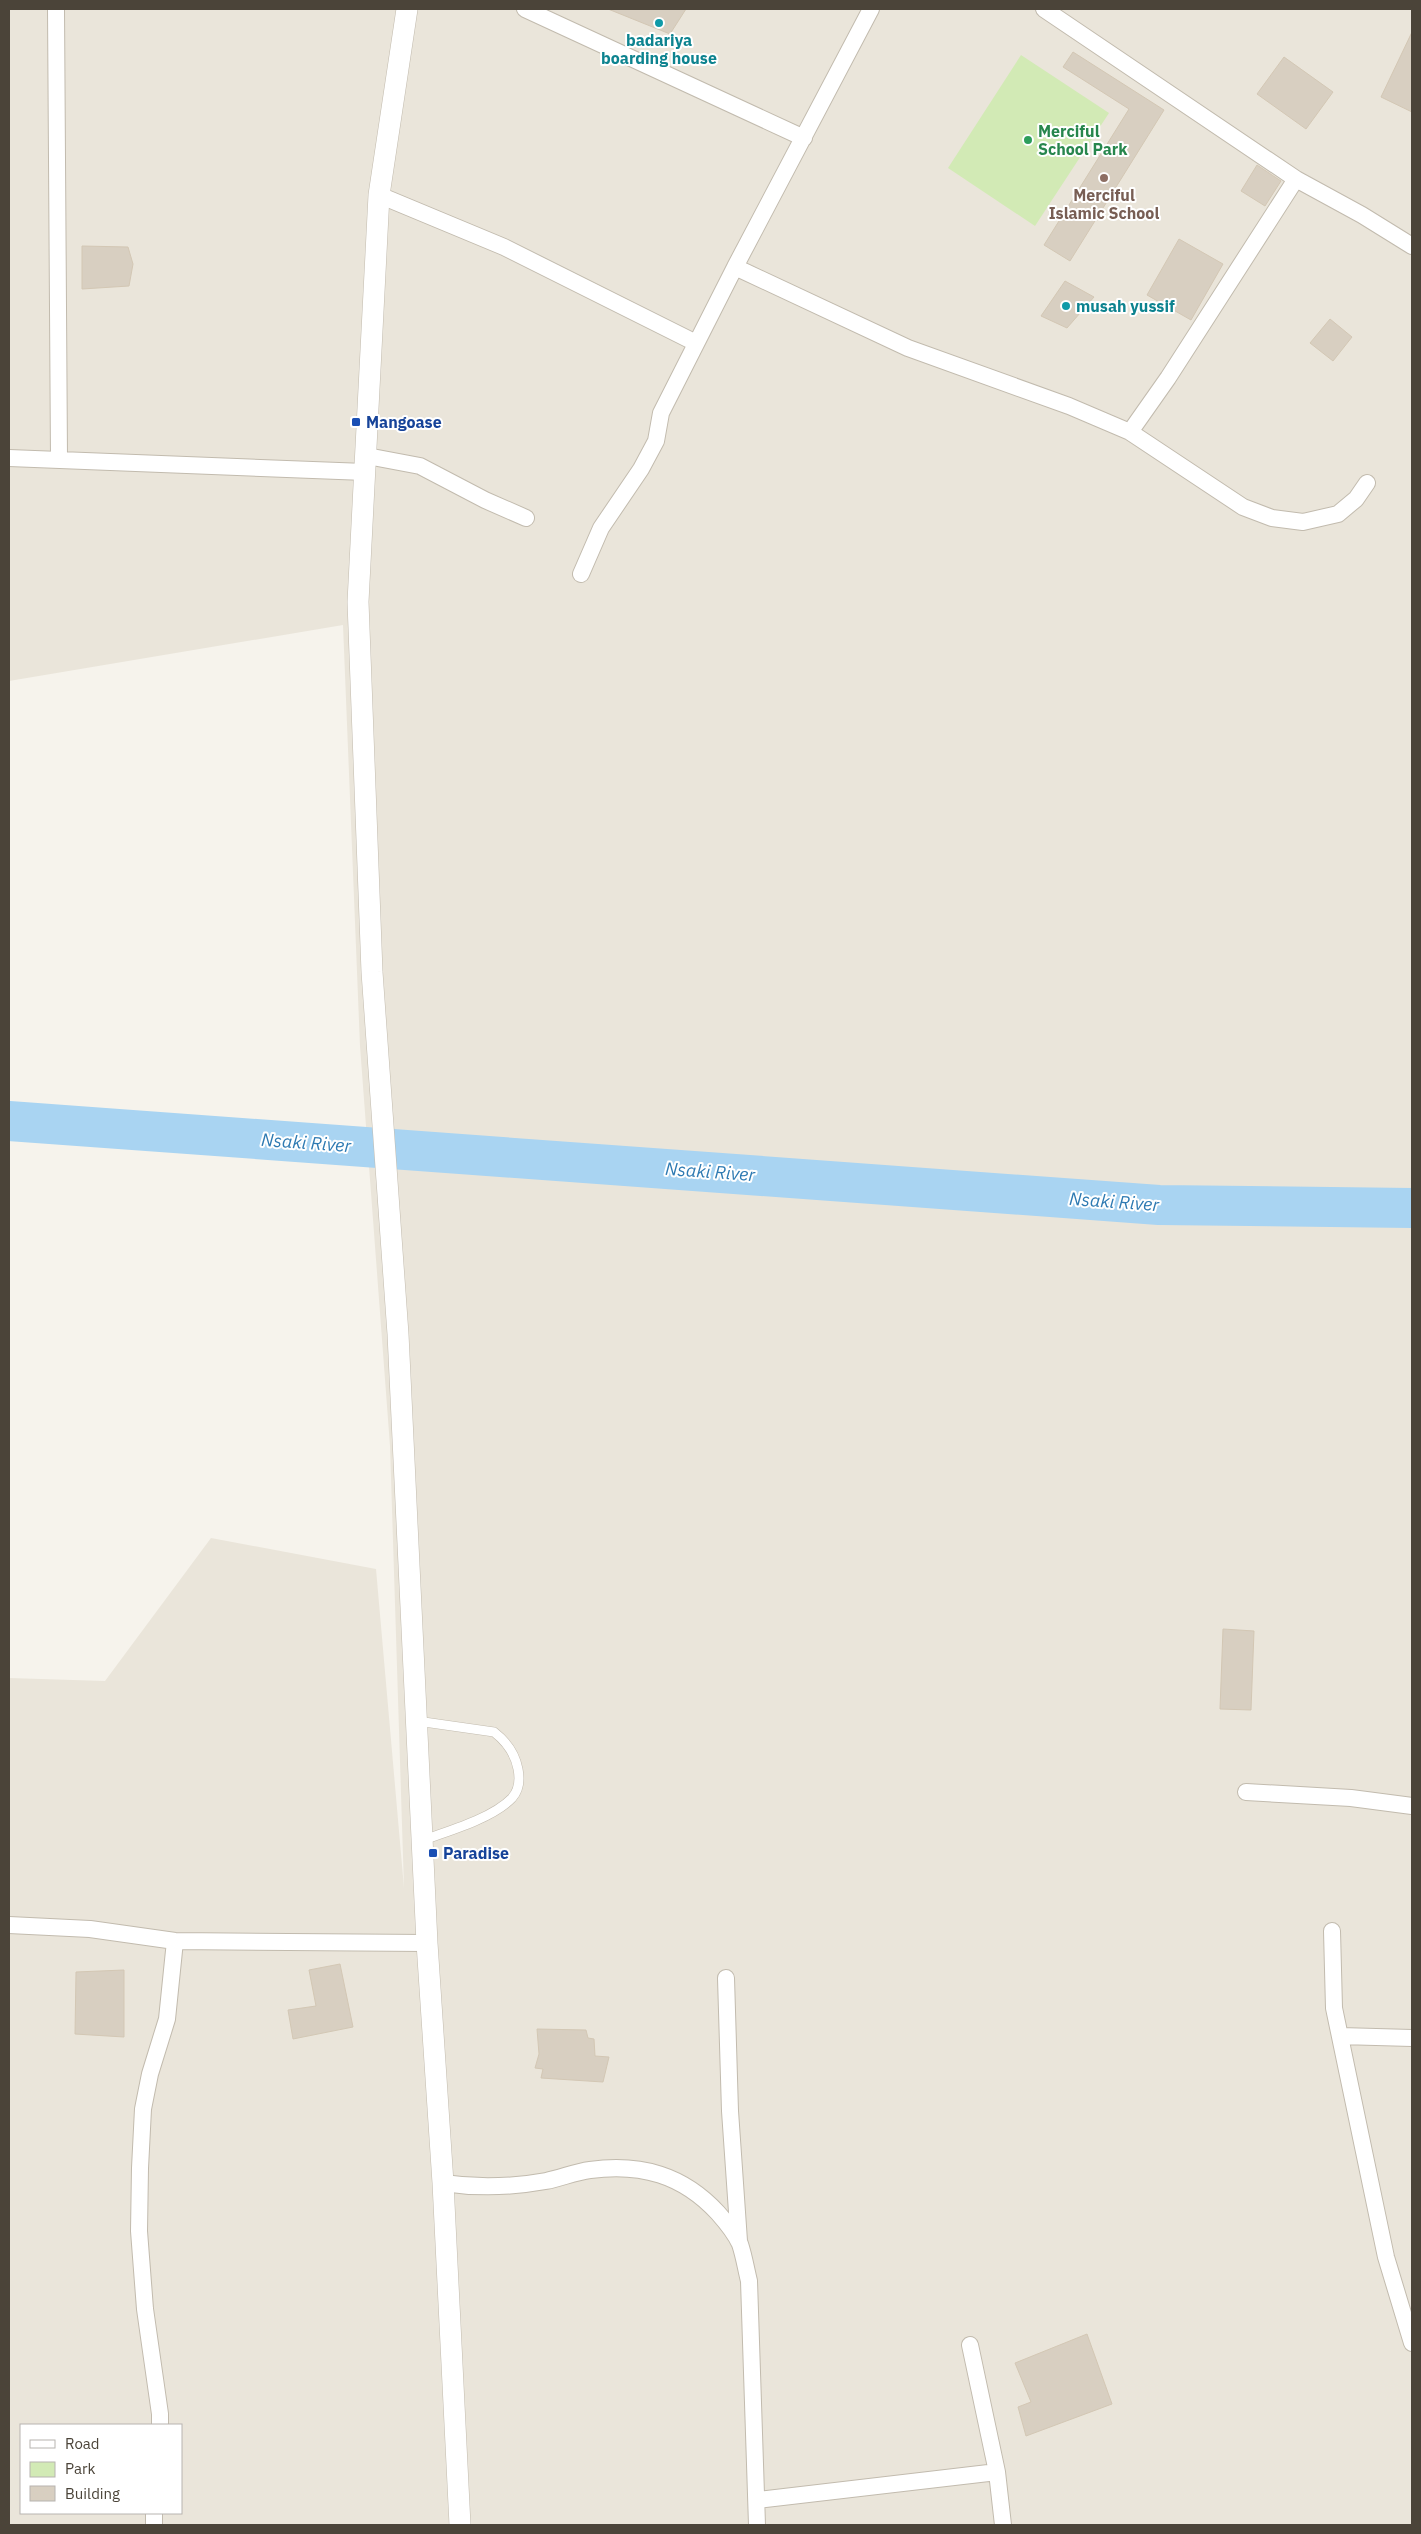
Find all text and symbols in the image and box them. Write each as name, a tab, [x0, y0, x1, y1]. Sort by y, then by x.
marker: badariya boarding house	[653, 17, 665, 29]
place label: badariya boarding house	[601, 30, 717, 68]
place label: Merciful School Park	[1038, 121, 1128, 159]
marker: Merciful School Park	[1022, 134, 1034, 146]
marker: Merciful Islamic School	[1098, 172, 1110, 184]
place label: Merciful Islamic School	[1049, 185, 1159, 223]
place label: musah yussif	[1076, 296, 1175, 316]
marker: musah yussif	[1060, 300, 1072, 312]
place label: Mangoase	[366, 412, 442, 432]
marker: Mangoase	[350, 416, 362, 428]
water label: Nsaki River	[260, 1128, 352, 1157]
water label: Nsaki River	[664, 1157, 756, 1186]
water label: Nsaki River	[1068, 1187, 1160, 1216]
place label: Paradise	[443, 1843, 509, 1863]
marker: Paradise	[427, 1847, 439, 1859]
legend	[20, 2424, 182, 2514]
text: Road	[65, 2434, 100, 2453]
text: Park	[65, 2459, 95, 2478]
text: Building	[65, 2484, 120, 2503]

